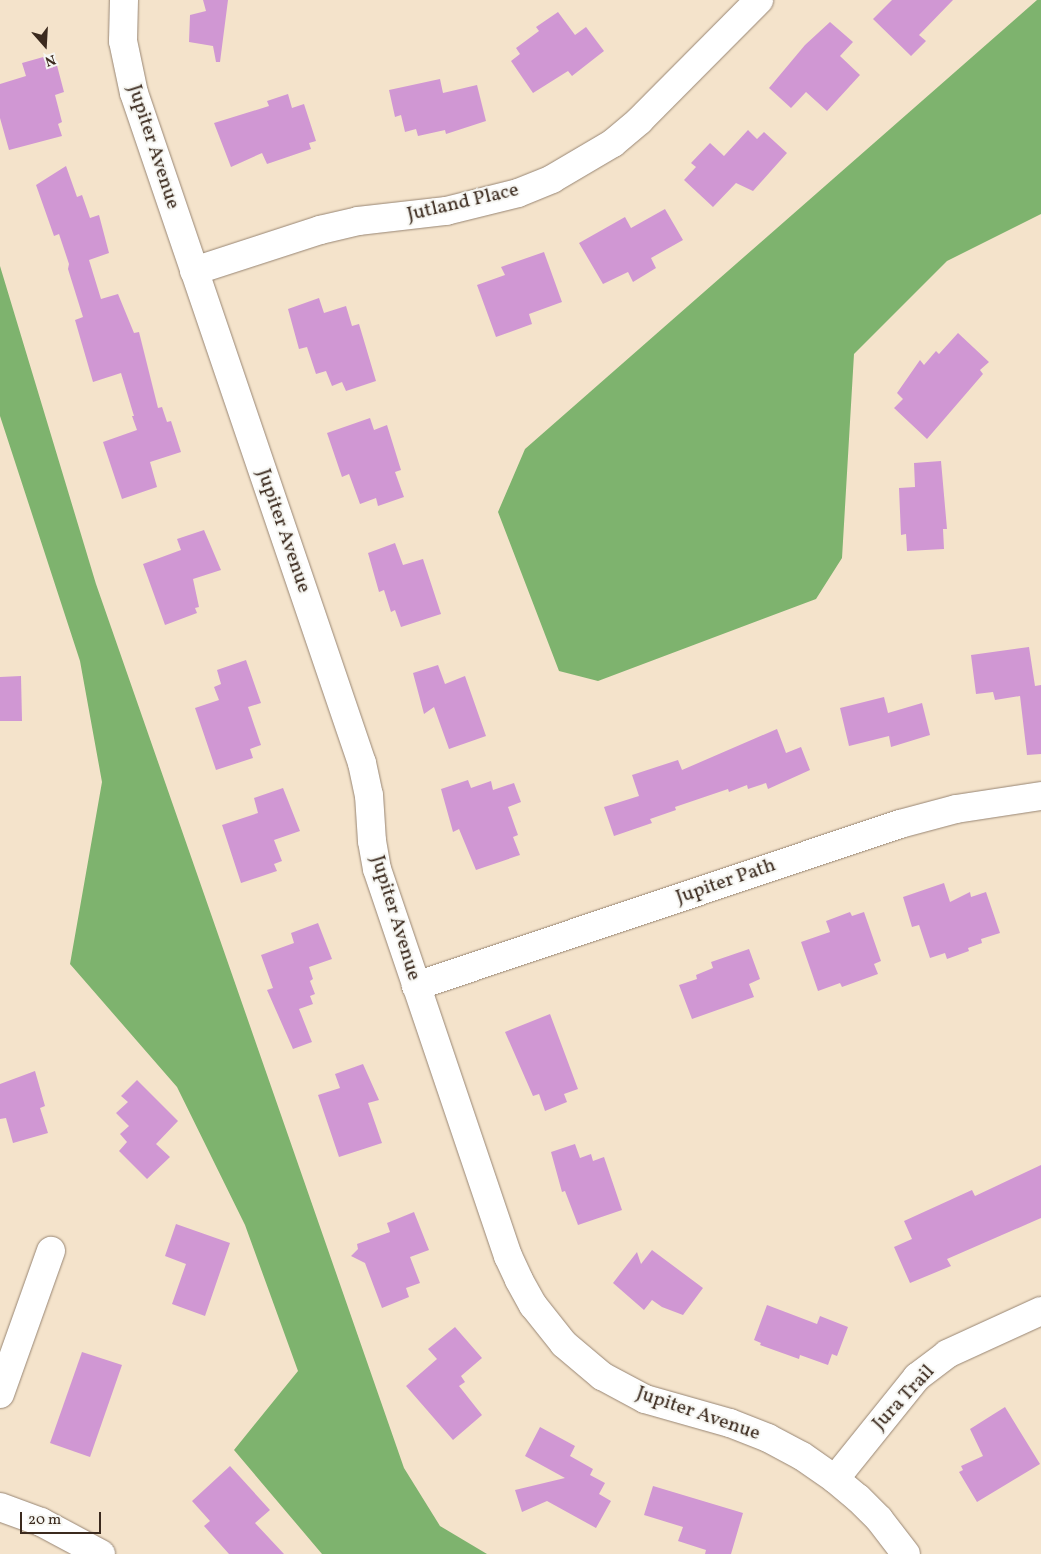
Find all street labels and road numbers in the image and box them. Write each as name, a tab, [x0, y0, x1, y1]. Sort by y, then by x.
street label: Jupiter Avenue	[122, 82, 184, 212]
street label: Jutland Place	[405, 178, 521, 228]
street label: Jupiter Avenue	[251, 466, 315, 596]
street label: Jupiter Avenue	[365, 853, 425, 983]
street label: Jupiter Path	[673, 854, 779, 910]
street label: Jura Trail	[867, 1360, 941, 1436]
street label: Jupiter Avenue	[633, 1382, 763, 1446]

